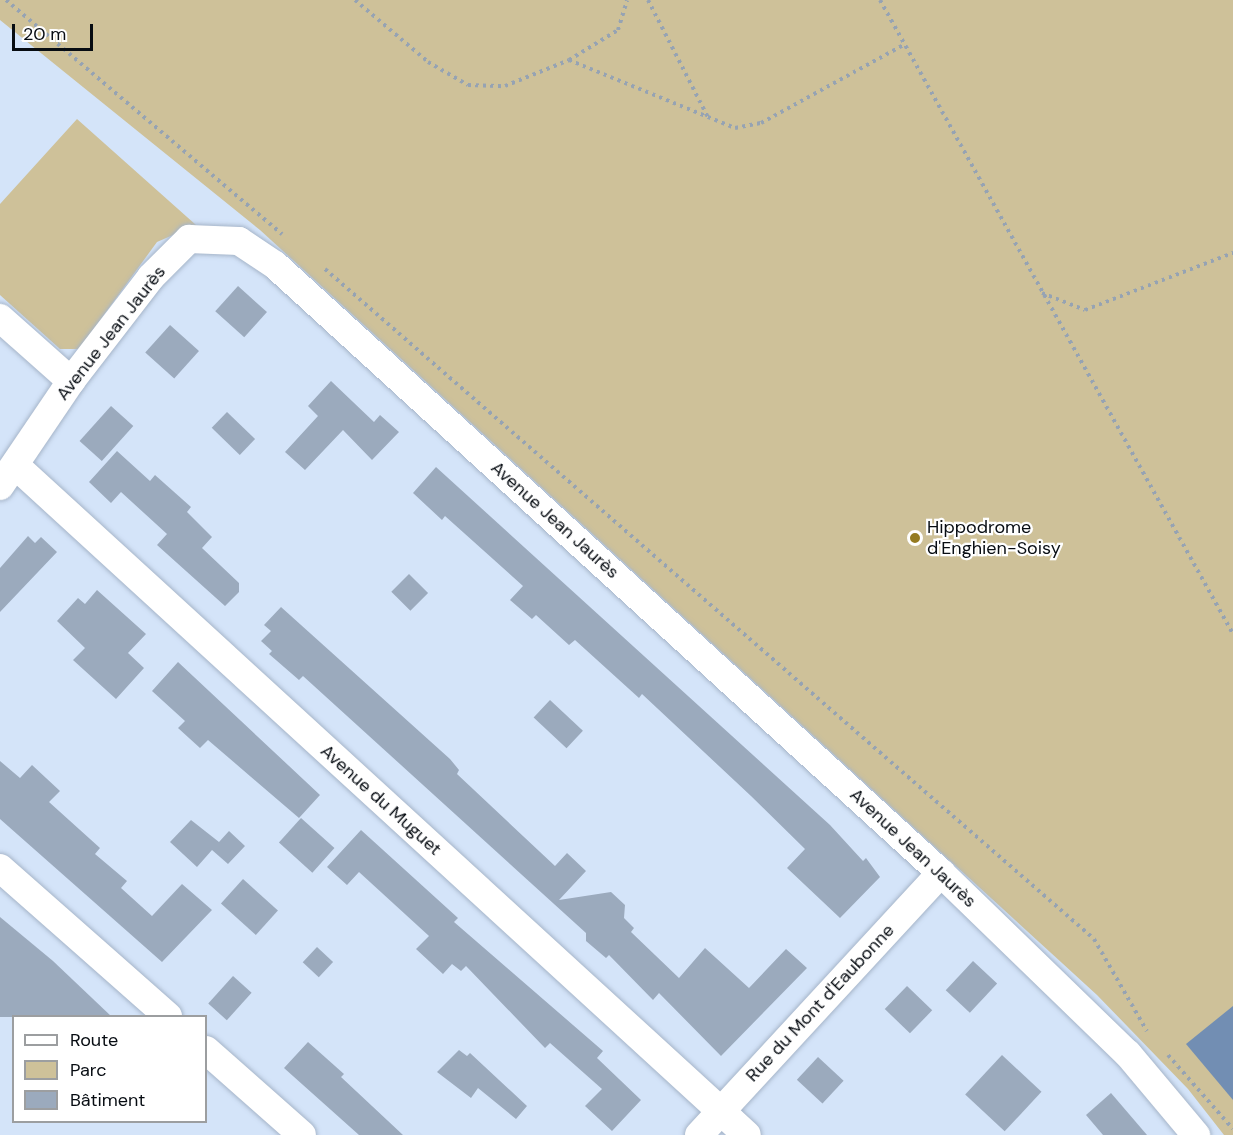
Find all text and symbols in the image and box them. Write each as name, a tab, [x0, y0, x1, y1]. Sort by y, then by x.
scale bar	[15, 12, 96, 50]
text: 20 m	[23, 22, 66, 46]
street label: Avenue Jean Jaurès	[52, 261, 170, 405]
street label: Avenue Jean Jaurès	[487, 457, 623, 583]
place label: Hippodrome d'Enghien-Soisy	[927, 517, 1061, 560]
marker: Hippodrome d'Enghien-Soisy	[908, 531, 922, 545]
street label: Avenue du Muguet	[316, 740, 446, 860]
street label: Avenue Jean Jaurès	[845, 784, 981, 912]
street label: Rue du Mont d'Eaubonne	[741, 920, 899, 1086]
legend	[12, 1015, 207, 1123]
text: Route	[70, 1028, 118, 1052]
text: Parc	[70, 1058, 106, 1082]
text: Bâtiment	[70, 1088, 145, 1112]

